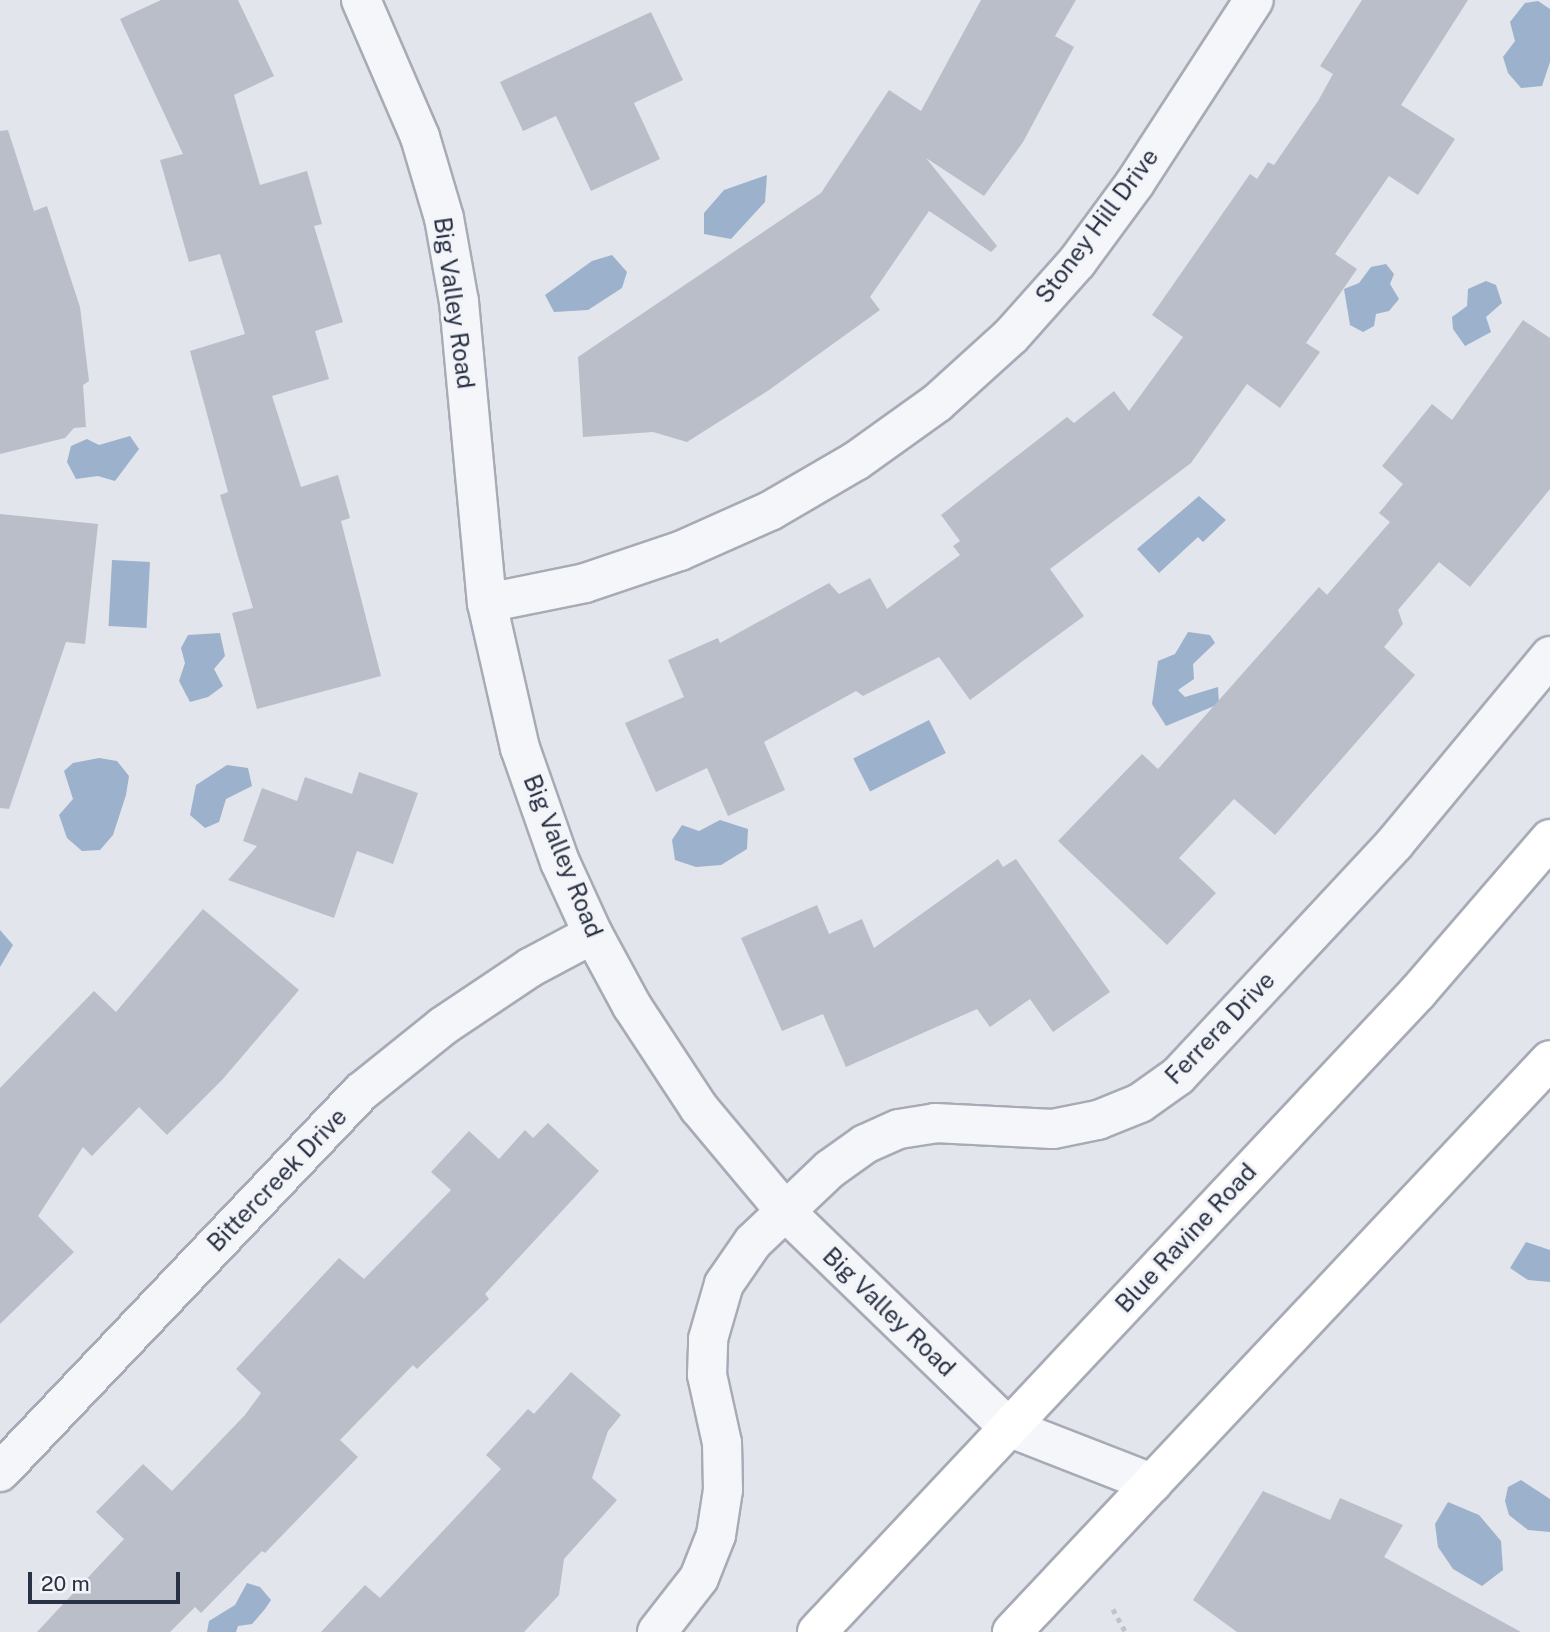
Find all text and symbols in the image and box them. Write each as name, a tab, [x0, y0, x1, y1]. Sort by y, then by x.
street label: Stoney Hill Drive	[1030, 143, 1164, 309]
street label: Big Valley Road	[428, 215, 480, 391]
street label: Big Valley Road	[517, 770, 609, 942]
street label: Ferrera Drive	[1159, 966, 1281, 1090]
street label: Bittercreek Drive	[201, 1102, 353, 1258]
street label: Blue Ravine Road	[1109, 1157, 1263, 1319]
street label: Big Valley Road	[817, 1241, 961, 1383]
scale bar	[32, 1558, 184, 1602]
text: 20 m	[41, 1571, 90, 1596]

